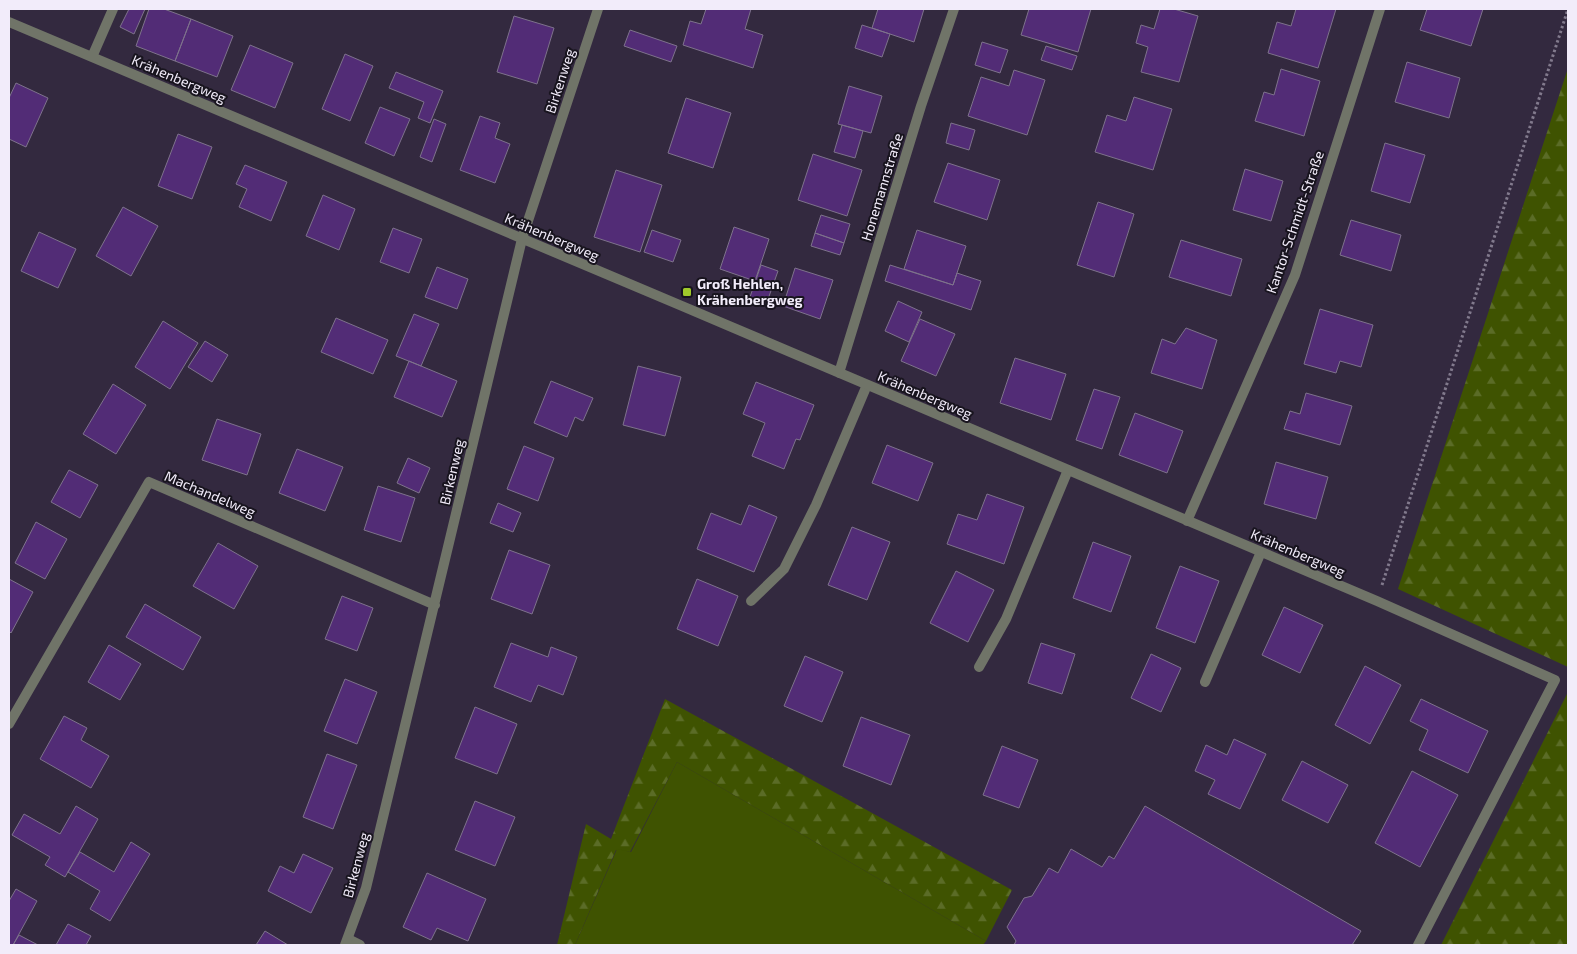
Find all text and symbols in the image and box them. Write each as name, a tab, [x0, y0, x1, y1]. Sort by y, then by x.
street label: Birkenweg	[541, 46, 578, 115]
street label: Krähenbergweg	[129, 51, 229, 106]
street label: Honemannstraße	[857, 131, 906, 243]
street label: Kantor-Schmidt-Straße	[1262, 148, 1327, 295]
street label: Krähenbergweg	[502, 209, 602, 264]
place label: Groß Hehlen, Krähenbergweg	[697, 275, 803, 308]
marker: Groß Hehlen, Krähenbergweg	[681, 286, 693, 298]
street label: Krähenbergweg	[875, 367, 975, 422]
street label: Birkenweg	[436, 437, 467, 507]
street label: Machandelweg	[162, 467, 258, 520]
street label: Krähenbergweg	[1248, 525, 1348, 580]
street label: Birkenweg	[339, 830, 372, 900]

